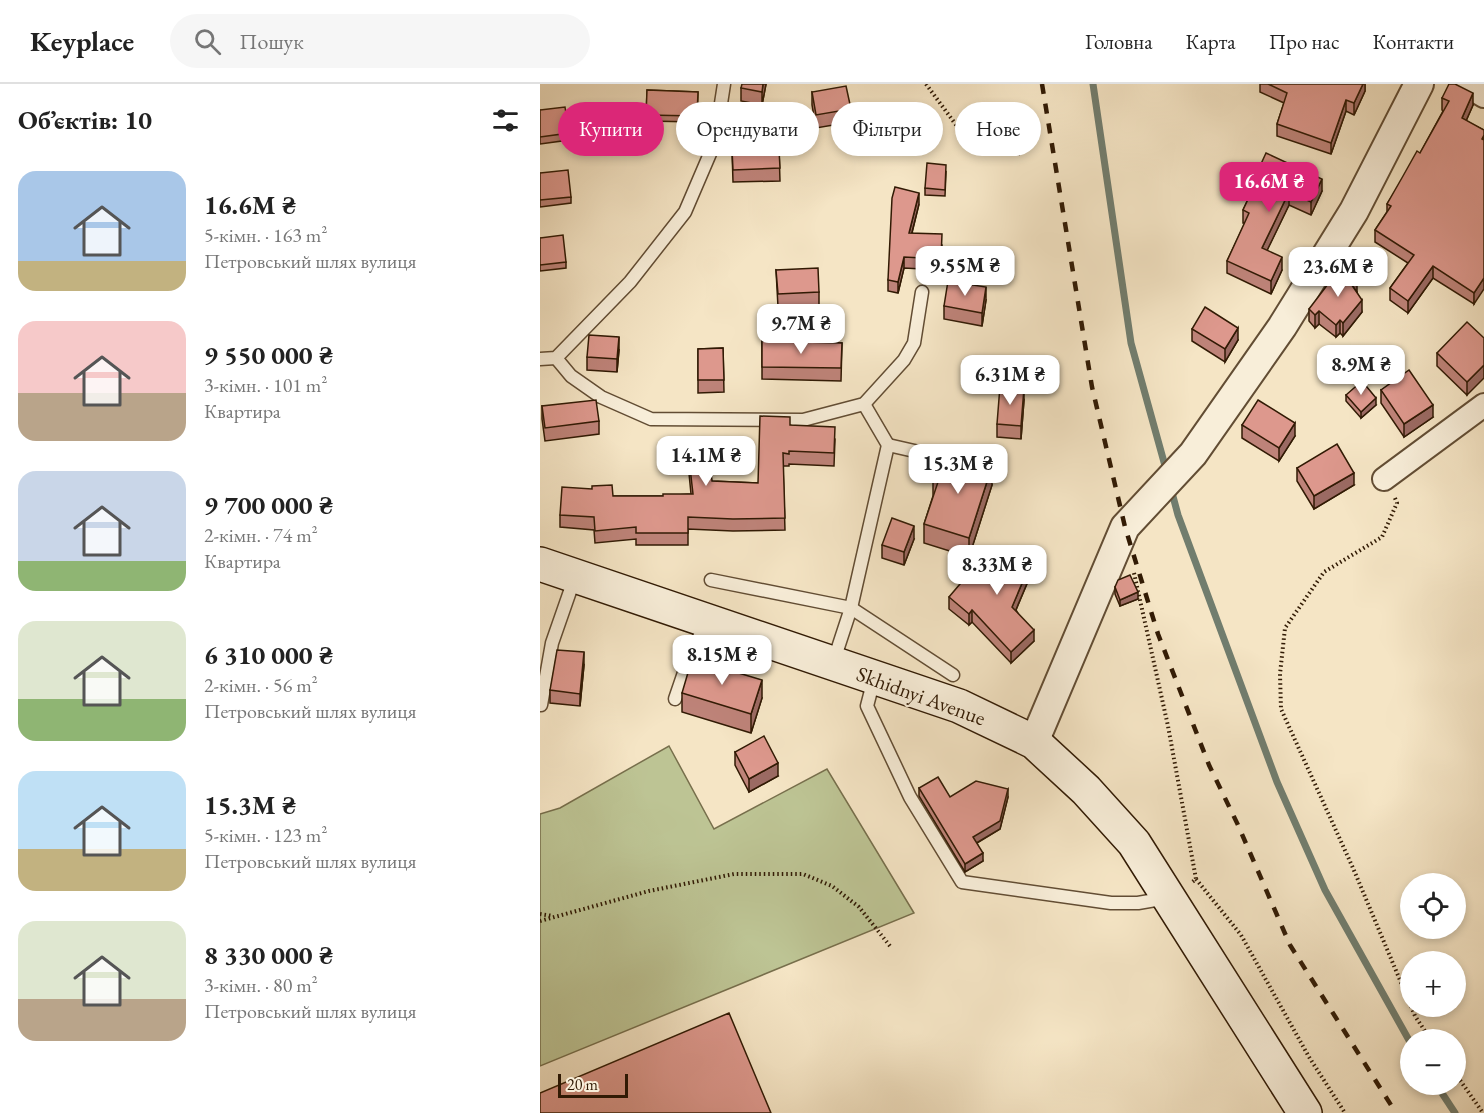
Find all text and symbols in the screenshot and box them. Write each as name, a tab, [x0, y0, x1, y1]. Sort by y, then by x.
search box	[170, 14, 590, 68]
text: Keyplace	[30, 23, 134, 59]
icon: search	[191, 25, 224, 58]
text: Пошук	[239, 27, 304, 56]
text: Головна	[1085, 28, 1153, 55]
text: Карта	[1186, 28, 1236, 55]
text: Про нас	[1269, 28, 1339, 55]
text: Контакти	[1372, 28, 1454, 55]
chip: Купити	[558, 102, 664, 156]
chip: Орендувати	[676, 102, 819, 156]
chip: Фільтри	[831, 102, 943, 156]
chip: Нове	[955, 102, 1041, 156]
text: Об’єктів: 10	[18, 103, 152, 137]
icon: filters	[489, 104, 522, 137]
pin: 16.6M ₴	[1214, 162, 1324, 213]
text: 16.6M ₴	[1234, 168, 1304, 194]
text: 16.6M ₴	[204, 188, 296, 222]
icon: home	[66, 195, 138, 267]
text: 5-кімн. · 163 m²	[204, 222, 327, 248]
pin: 9.55M ₴	[910, 246, 1020, 297]
pin: 23.6M ₴	[1283, 247, 1393, 298]
text: Петровський шлях вулиця	[204, 248, 416, 274]
text: 9.55M ₴	[930, 252, 1000, 278]
text: 23.6M ₴	[1303, 253, 1373, 279]
pin: 9.7M ₴	[752, 304, 850, 355]
text: 9.7M ₴	[771, 310, 831, 336]
text: 9 550 000 ₴	[204, 338, 333, 372]
icon: home	[66, 345, 138, 417]
pin: 8.9M ₴	[1312, 345, 1410, 396]
text: 8.9M ₴	[1331, 351, 1391, 377]
pin: 6.31M ₴	[955, 355, 1065, 406]
text: 6.31M ₴	[975, 361, 1045, 387]
text: 3-кімн. · 101 m²	[204, 372, 327, 398]
text: Квартира	[204, 398, 281, 424]
pin: 14.1M ₴	[651, 436, 761, 487]
text: 14.1M ₴	[671, 442, 741, 468]
pin: 15.3M ₴	[903, 444, 1013, 495]
text: 15.3M ₴	[923, 450, 993, 476]
text: 9 700 000 ₴	[204, 488, 333, 522]
icon: home	[66, 495, 138, 567]
text: 2-кімн. · 74 m²	[204, 522, 318, 548]
pin: 8.33M ₴	[942, 545, 1052, 596]
text: Квартира	[204, 548, 281, 574]
text: 8.33M ₴	[962, 551, 1032, 577]
pin: 8.15M ₴	[667, 635, 777, 686]
text: 6 310 000 ₴	[204, 638, 333, 672]
text: 8.15M ₴	[687, 641, 757, 667]
icon: home	[66, 645, 138, 717]
street label: Skhidnyi Avenue	[853, 660, 989, 731]
text: 2-кімн. · 56 m²	[204, 672, 318, 698]
text: Петровський шлях вулиця	[204, 698, 416, 724]
text: 15.3M ₴	[204, 788, 296, 822]
icon: home	[66, 795, 138, 867]
text: 5-кімн. · 123 m²	[204, 822, 327, 848]
text: Петровський шлях вулиця	[204, 848, 416, 874]
map controls	[1400, 873, 1466, 1095]
button: locate	[1400, 873, 1466, 939]
text: 8 330 000 ₴	[204, 938, 333, 972]
icon: home	[66, 945, 138, 1017]
button: +	[1400, 951, 1466, 1017]
text: 3-кімн. · 80 m²	[204, 972, 318, 998]
text: Петровський шлях вулиця	[204, 998, 416, 1024]
button: −	[1400, 1029, 1466, 1095]
scale bar	[558, 1071, 628, 1098]
text: 20 m	[567, 1074, 598, 1095]

